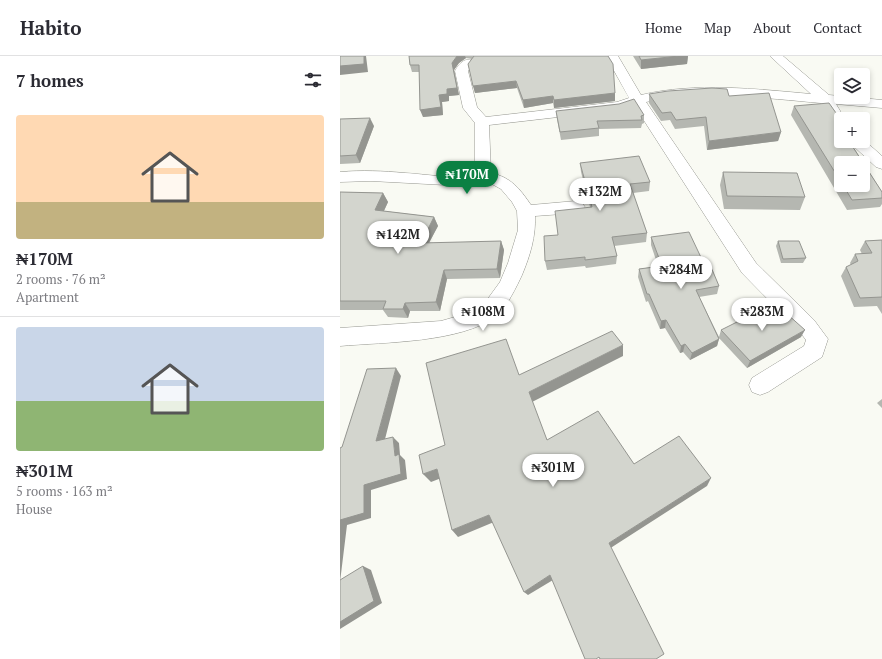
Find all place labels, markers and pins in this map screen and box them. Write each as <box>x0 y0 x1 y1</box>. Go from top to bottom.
pin: ₦170M <box>439 161 495 195</box>
pin: ₦132M <box>572 178 628 212</box>
pin: ₦142M <box>370 221 426 255</box>
pin: ₦284M <box>653 256 709 290</box>
pin: ₦108M <box>455 298 511 332</box>
pin: ₦283M <box>734 298 790 332</box>
pin: ₦301M <box>525 454 581 488</box>

